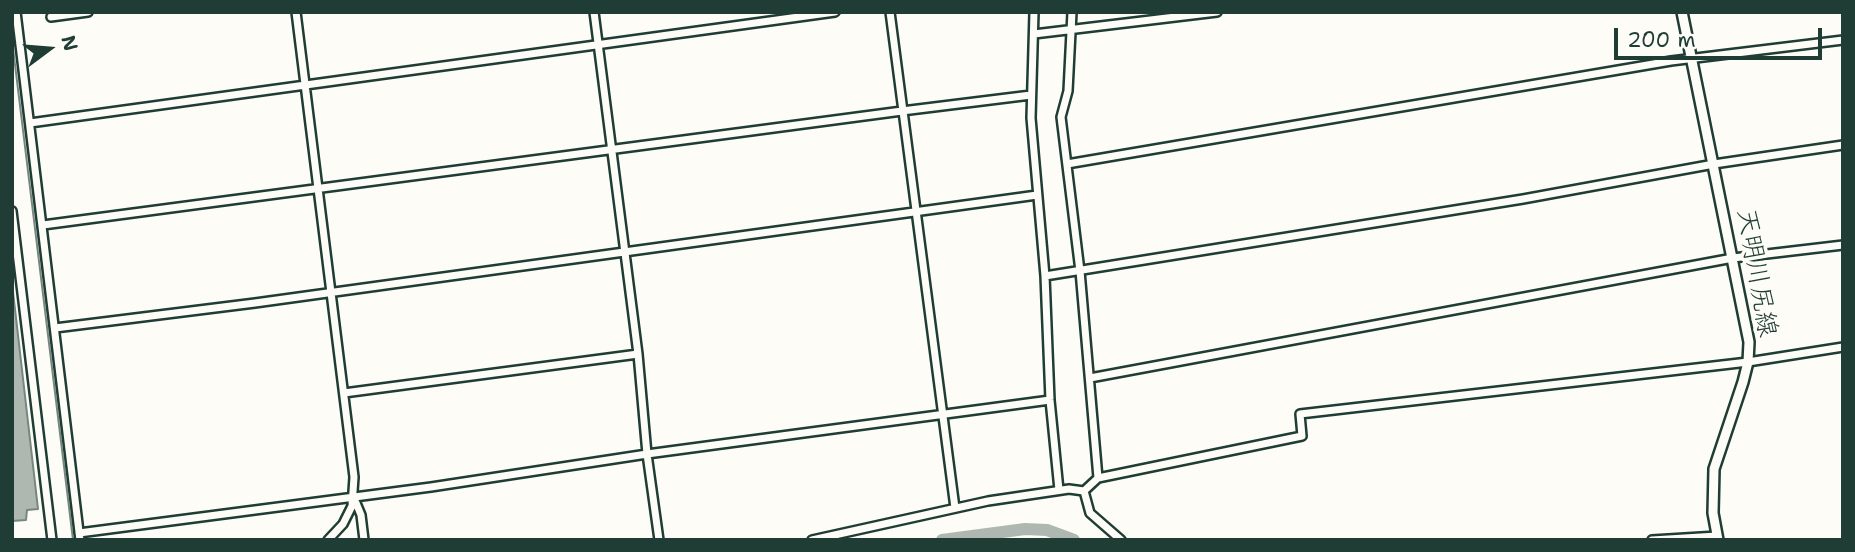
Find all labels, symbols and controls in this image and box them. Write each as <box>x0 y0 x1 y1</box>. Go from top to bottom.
north arrow <box>14 14 84 84</box>
scale bar <box>1617 14 1825 58</box>
text: 200 m <box>1627 26 1696 54</box>
text: N <box>56 32 84 54</box>
street label: 天明川尻線 <box>1729 206 1783 340</box>

